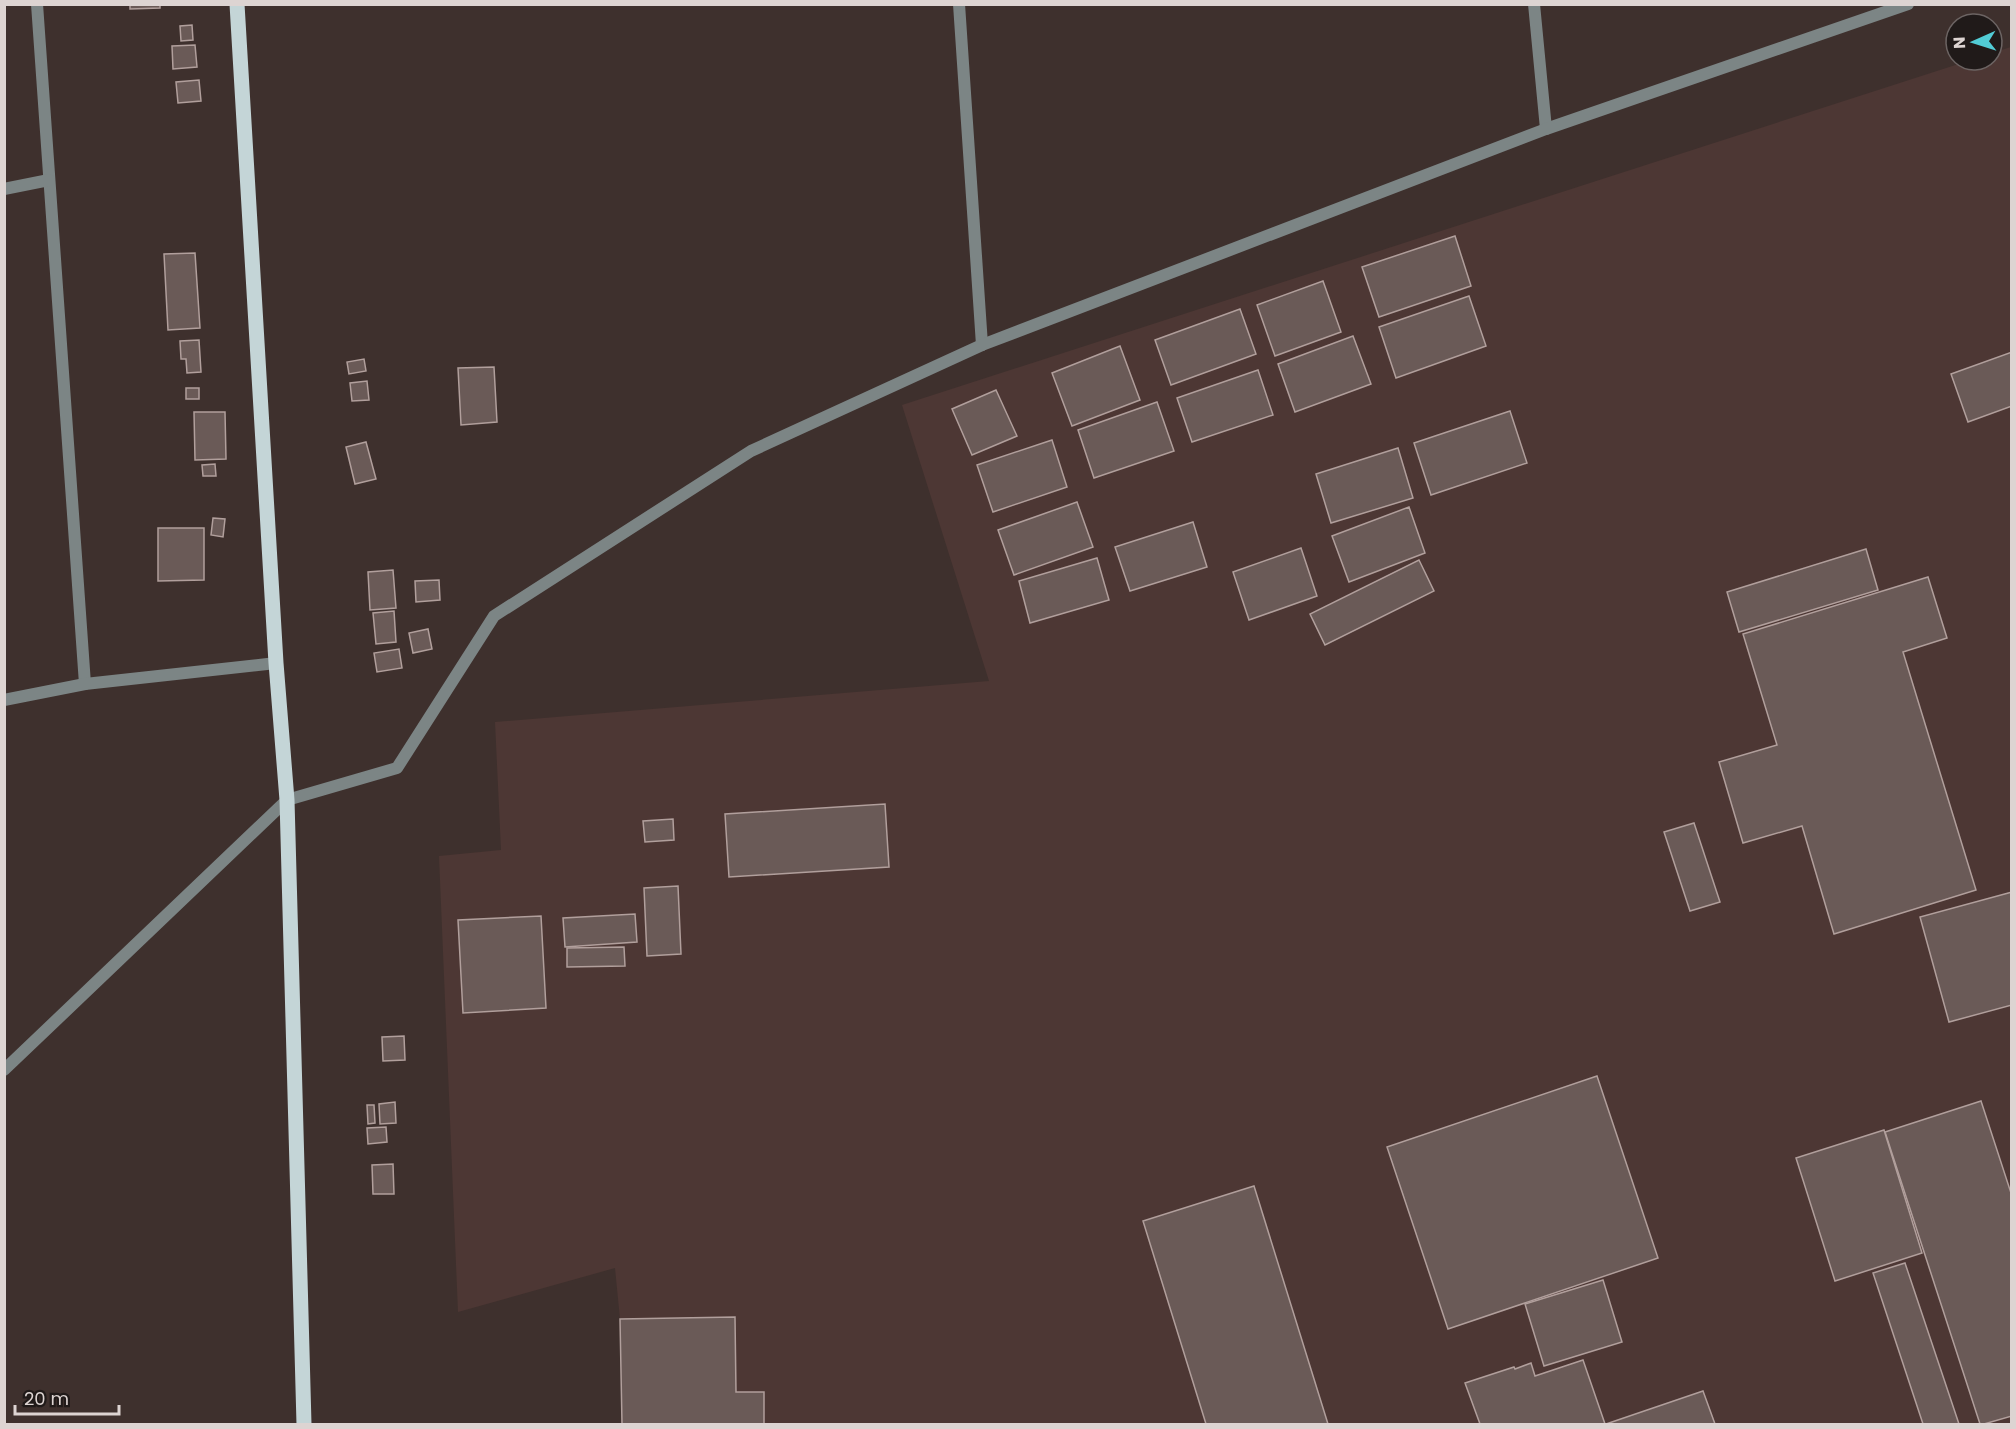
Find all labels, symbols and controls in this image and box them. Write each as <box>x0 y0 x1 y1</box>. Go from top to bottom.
north arrow <box>1944 12 2004 72</box>
text: N <box>1948 36 1971 49</box>
scale bar <box>15 1378 118 1416</box>
text: 20 m <box>24 1386 69 1411</box>

